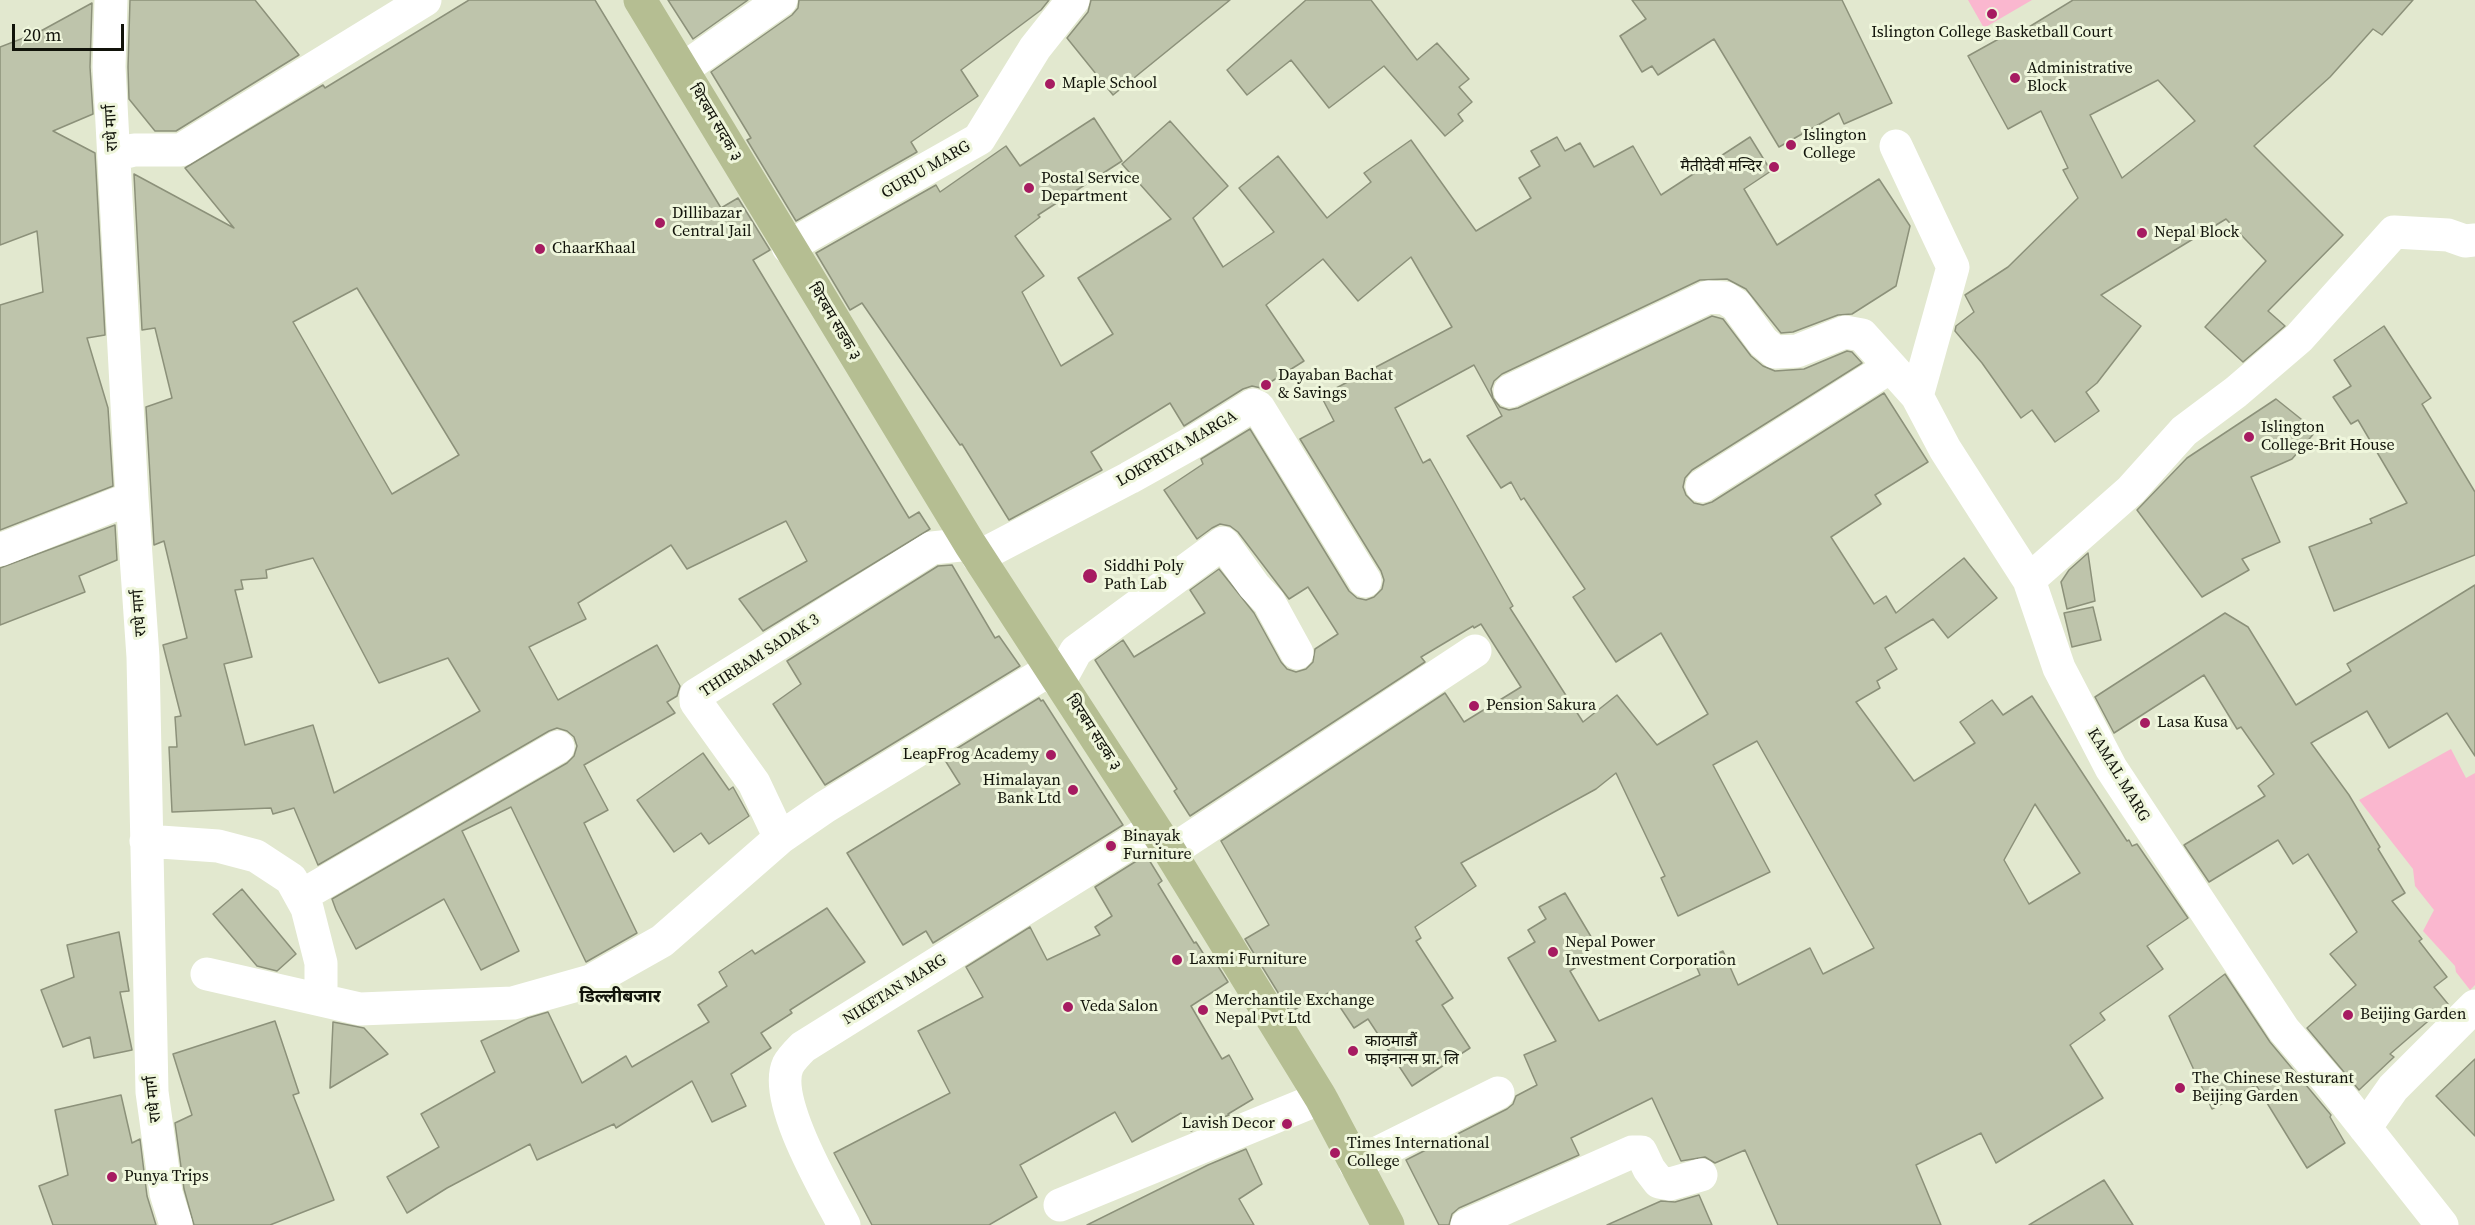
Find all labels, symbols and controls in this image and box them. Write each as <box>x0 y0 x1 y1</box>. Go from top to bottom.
marker: Islington College Basketball Court <box>1985 7 1999 21</box>
scale bar <box>15 12 128 50</box>
text: 20 m <box>23 22 61 47</box>
place label: Islington College Basketball Court <box>1871 23 2113 43</box>
place label: Administrative Block <box>2027 59 2133 97</box>
marker: Administrative Block <box>2008 71 2022 85</box>
place label: Maple School <box>1062 74 1157 94</box>
marker: Maple School <box>1043 77 1057 91</box>
street label: थिरबम सदक ३ <box>684 81 746 165</box>
street label: राधे मार्ग <box>101 104 123 152</box>
place label: Islington College <box>1803 126 1867 164</box>
street label: GURJU MARG <box>878 137 974 203</box>
marker: Islington College <box>1784 138 1798 152</box>
place label: मैतीदेवी मन्दिर <box>1680 157 1762 177</box>
marker: मैतीदेवी मन्दिर <box>1767 160 1781 174</box>
place label: Postal Service Department <box>1041 169 1140 207</box>
marker: Postal Service Department <box>1022 181 1036 195</box>
place label: Dillibazar Central Jail <box>672 204 752 242</box>
marker: Dillibazar Central Jail <box>653 216 667 230</box>
place label: Nepal Block <box>2154 223 2239 243</box>
marker: Nepal Block <box>2135 226 2149 240</box>
place label: ChaarKhaal <box>552 239 636 259</box>
marker: ChaarKhaal <box>533 242 547 256</box>
street label: थिरबम सडक ३ <box>803 280 865 364</box>
place label: Dayaban Bachat & Savings <box>1278 366 1393 404</box>
marker: Dayaban Bachat & Savings <box>1259 378 1273 392</box>
street label: LOKPRIYA MARGA <box>1113 407 1241 491</box>
place label: Islington College-Brit House <box>2261 418 2395 456</box>
marker: Islington College-Brit House <box>2242 430 2256 444</box>
place label: Siddhi Poly Path Lab <box>1104 557 1184 595</box>
marker: Siddhi Poly Path Lab <box>1081 567 1099 585</box>
street label: राधे मार्ग <box>129 589 151 637</box>
street label: THIRBAM SADAK 3 <box>697 610 823 702</box>
street label: थिरबम सडक ३ <box>1061 691 1125 775</box>
place label: Pension Sakura <box>1486 696 1596 716</box>
marker: Pension Sakura <box>1467 699 1481 713</box>
place label: Lasa Kusa <box>2157 713 2228 733</box>
marker: Lasa Kusa <box>2138 716 2152 730</box>
street label: KAMAL MARG <box>2083 725 2153 825</box>
place label: LeapFrog Academy <box>903 745 1039 765</box>
marker: LeapFrog Academy <box>1044 748 1058 762</box>
place label: Himalayan Bank Ltd <box>983 771 1061 809</box>
marker: Himalayan Bank Ltd <box>1066 783 1080 797</box>
place label: Binayak Furniture <box>1123 827 1192 865</box>
marker: Binayak Furniture <box>1104 839 1118 853</box>
place label: Nepal Power Investment Corporation <box>1565 933 1736 971</box>
marker: Nepal Power Investment Corporation <box>1546 945 1560 959</box>
place label: Laxmi Furniture <box>1189 950 1307 970</box>
street label: NIKETAN MARG <box>840 951 950 1029</box>
marker: Laxmi Furniture <box>1170 953 1184 967</box>
district label: डिल्लीबजार <box>579 986 661 1008</box>
place label: Merchantile Exchange Nepal Pvt Ltd <box>1215 991 1374 1029</box>
place label: Veda Salon <box>1080 997 1158 1017</box>
marker: Veda Salon <box>1061 1000 1075 1014</box>
marker: Merchantile Exchange Nepal Pvt Ltd <box>1196 1003 1210 1017</box>
place label: Beijing Garden <box>2360 1005 2466 1025</box>
marker: Beijing Garden <box>2341 1008 2355 1022</box>
place label: काठमाडौं फाइनान्स प्रा. लि <box>1365 1032 1459 1070</box>
marker: काठमाडौं फाइनान्स प्रा. लि <box>1346 1044 1360 1058</box>
place label: The Chinese Resturant Beijing Garden <box>2192 1069 2354 1107</box>
street label: राधे मार्ग <box>142 1075 166 1123</box>
marker: The Chinese Resturant Beijing Garden <box>2173 1081 2187 1095</box>
place label: Lavish Decor <box>1182 1114 1275 1134</box>
marker: Lavish Decor <box>1280 1117 1294 1131</box>
place label: Times International College <box>1347 1134 1490 1172</box>
marker: Times International College <box>1328 1146 1342 1160</box>
place label: Punya Trips <box>124 1167 209 1187</box>
marker: Punya Trips <box>105 1170 119 1184</box>

